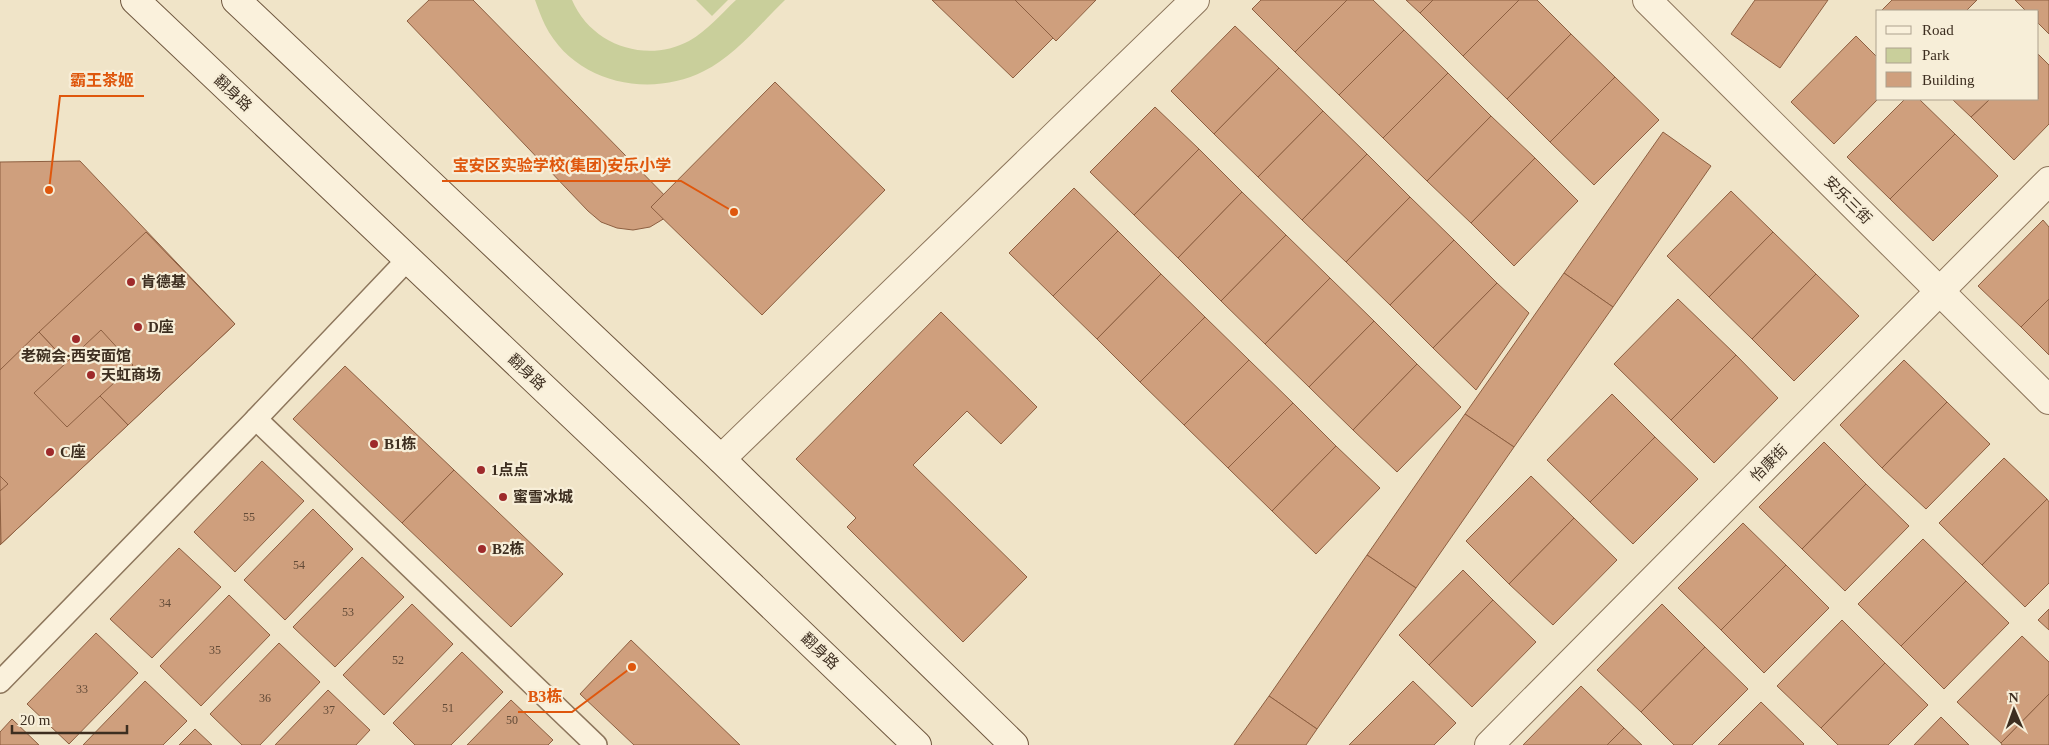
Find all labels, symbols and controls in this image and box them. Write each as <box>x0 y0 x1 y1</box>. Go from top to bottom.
legend <box>1876 10 2039 100</box>
text: Road <box>1922 22 1954 38</box>
text: Park <box>1922 47 1950 63</box>
callout: 霸王茶姬 <box>60 65 144 96</box>
text: 霸王茶姬 <box>70 71 134 89</box>
street label: 翻身路 <box>211 72 255 114</box>
text: Building <box>1922 72 1975 88</box>
callout: 宝安区实验学校(集团)安乐小学 <box>442 150 681 181</box>
text: 宝安区实验学校(集团)安乐小学 <box>453 156 671 175</box>
street label: 安乐三街 <box>1821 173 1875 227</box>
place label: 肯德基 <box>141 273 186 290</box>
marker: 肯德基 <box>125 276 137 288</box>
place label: D座 <box>148 318 174 335</box>
marker: D座 <box>132 321 144 333</box>
marker: 老碗会·西安面馆 <box>70 333 82 345</box>
place label: 老碗会·西安面馆 <box>21 348 131 364</box>
street label: 翻身路 <box>505 351 549 393</box>
place label: 天虹商场 <box>101 367 161 383</box>
marker: 天虹商场 <box>85 369 97 381</box>
place label: B1栋 <box>384 435 417 452</box>
marker: B1栋 <box>368 438 380 450</box>
street label: 怡康街 <box>1747 441 1791 485</box>
place label: C座 <box>60 443 86 460</box>
marker: C座 <box>44 446 56 458</box>
place label: 1点点 <box>491 462 529 478</box>
marker: 1点点 <box>475 464 487 476</box>
place label: 蜜雪冰城 <box>513 488 573 505</box>
marker: 蜜雪冰城 <box>497 491 509 503</box>
house number: 55 <box>243 510 255 524</box>
place label: B2栋 <box>492 540 525 557</box>
marker: B2栋 <box>476 543 488 555</box>
house number: 54 <box>293 558 305 572</box>
house number: 34 <box>159 596 171 610</box>
house number: 53 <box>342 605 354 619</box>
street label: 翻身路 <box>798 630 842 672</box>
house number: 35 <box>209 643 221 657</box>
house number: 52 <box>392 653 404 667</box>
callout: B3栋 <box>518 681 572 712</box>
house number: 33 <box>76 682 88 696</box>
north arrow <box>1989 685 2039 735</box>
text: B3栋 <box>528 687 562 705</box>
text: N <box>2008 690 2019 705</box>
house number: 36 <box>259 691 271 705</box>
house number: 51 <box>442 701 454 715</box>
scale bar <box>12 702 128 734</box>
house number: 37 <box>323 703 335 717</box>
text: 20 m <box>20 712 51 728</box>
house number: 50 <box>506 713 518 727</box>

